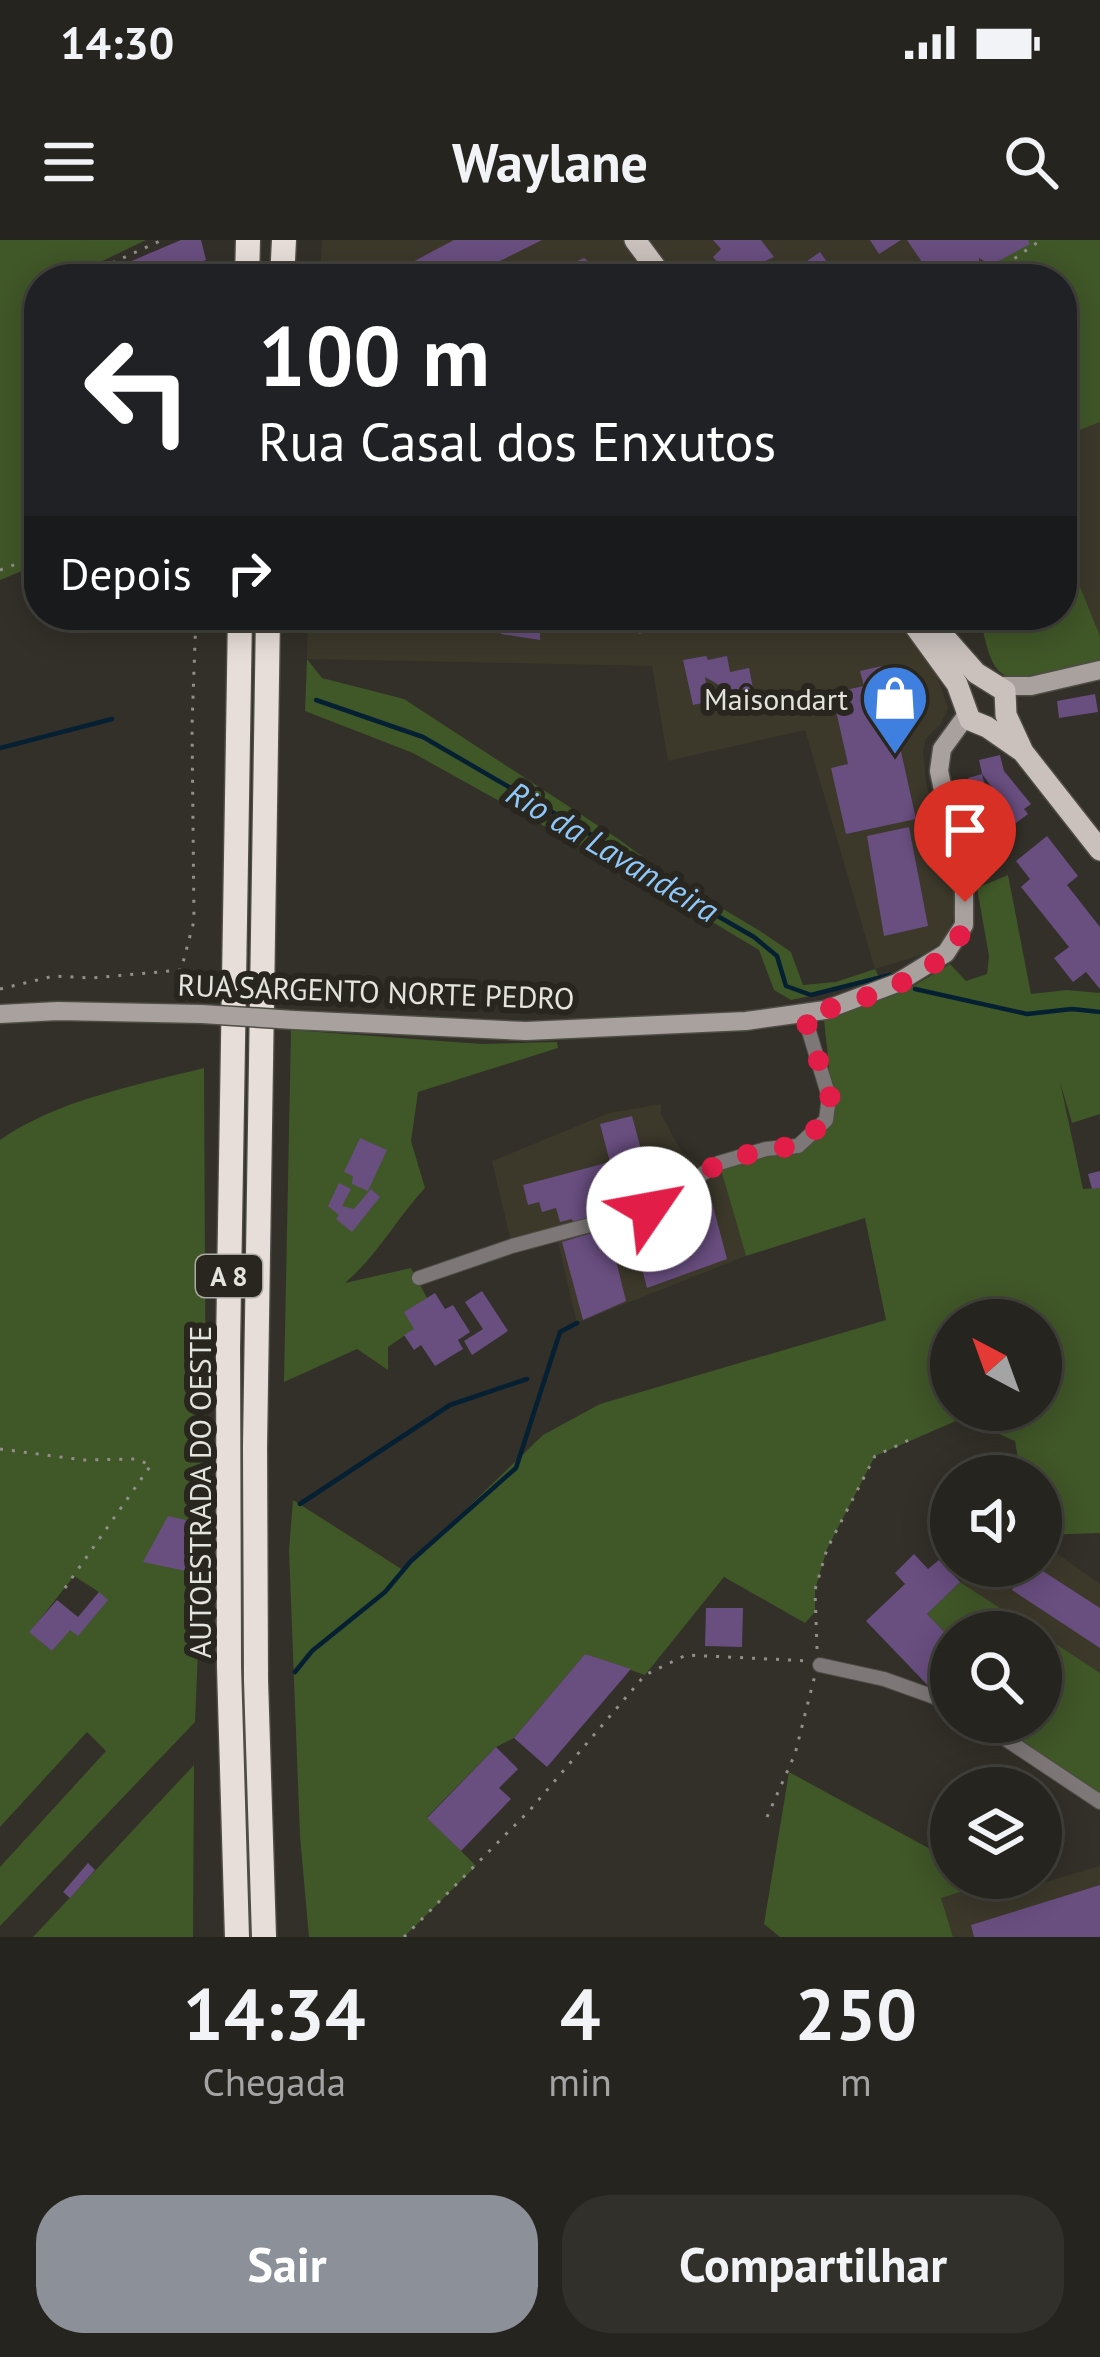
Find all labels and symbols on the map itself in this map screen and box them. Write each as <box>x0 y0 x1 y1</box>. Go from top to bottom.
shop icon: Maisondart <box>860 663 930 757</box>
place label: Maisondart <box>704 679 848 718</box>
water label: Rio da Lavandeira <box>499 771 727 931</box>
pin <box>914 779 1016 902</box>
street label: RUA SARGENTO NORTE PEDRO <box>177 965 575 1017</box>
position arrow <box>586 1146 712 1272</box>
road number: A 8 <box>196 1255 262 1297</box>
north arrow <box>930 1299 1062 1431</box>
street label: AUTOESTRADA DO OESTE <box>180 1326 219 1658</box>

